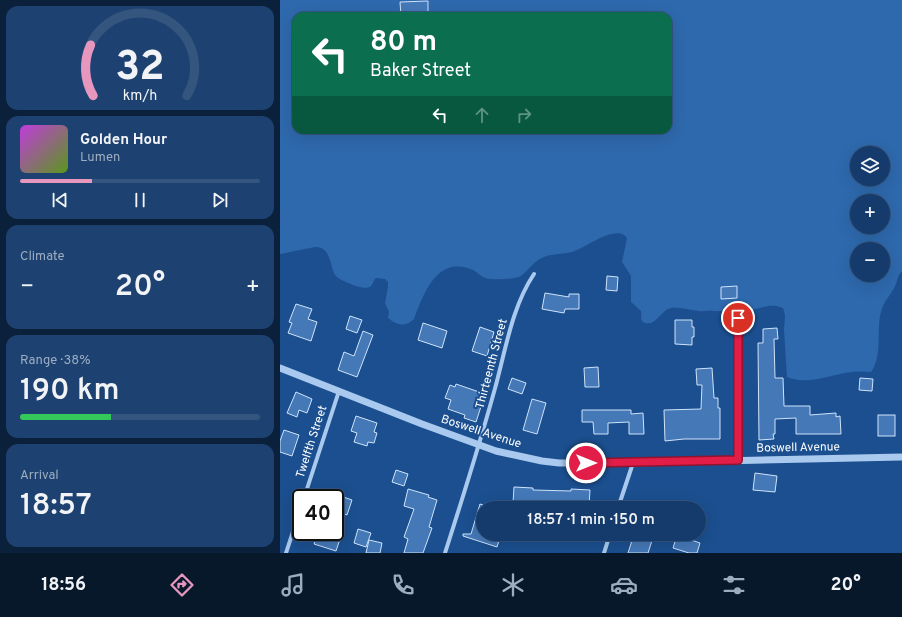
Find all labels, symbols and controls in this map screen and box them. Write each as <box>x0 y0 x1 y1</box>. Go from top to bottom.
text: 80 m <box>370 25 437 61</box>
icon: left <box>304 28 356 80</box>
text: 32 <box>115 42 165 95</box>
text: Baker Street <box>370 60 471 83</box>
text: km/h <box>123 87 157 105</box>
icon: left <box>429 104 451 126</box>
icon: ahead <box>471 104 493 126</box>
icon: right <box>513 104 535 126</box>
text: Golden Hour <box>80 131 167 150</box>
map controls <box>850 146 890 282</box>
button: layers <box>850 146 890 186</box>
text: Lumen <box>80 150 120 166</box>
icon: previous <box>49 189 71 211</box>
icon: pause <box>129 189 151 211</box>
icon: next <box>209 189 231 211</box>
button: + <box>850 194 890 234</box>
button: − <box>850 242 890 282</box>
text: Climate <box>20 249 65 265</box>
text: 20° <box>115 269 165 306</box>
text: − <box>20 274 34 301</box>
text: + <box>246 274 260 301</box>
pin <box>721 301 755 335</box>
icon: arrive <box>727 307 749 329</box>
street label: Thirteenth Street <box>472 317 512 411</box>
text: Range · 38% <box>20 353 90 369</box>
text: 190 km <box>20 373 120 410</box>
street label: Twelfth Street <box>293 404 331 480</box>
street label: Boswell Avenue <box>439 411 523 453</box>
street label: Boswell Avenue <box>756 439 840 457</box>
position arrow <box>565 442 607 484</box>
text: Arrival <box>20 468 59 484</box>
text: 18:57 <box>20 488 92 525</box>
speed limit sign: 40 <box>292 489 344 541</box>
text: 18:57 · 1 min · 150 m <box>527 511 655 530</box>
icon: directions <box>168 571 196 599</box>
icon: music <box>279 571 307 599</box>
icon: phone <box>389 571 417 599</box>
icon: climate <box>499 571 527 599</box>
icon: car <box>610 571 638 599</box>
icon: filters <box>720 571 748 599</box>
text: 18:56 <box>41 574 86 597</box>
text: 20° <box>830 574 861 597</box>

